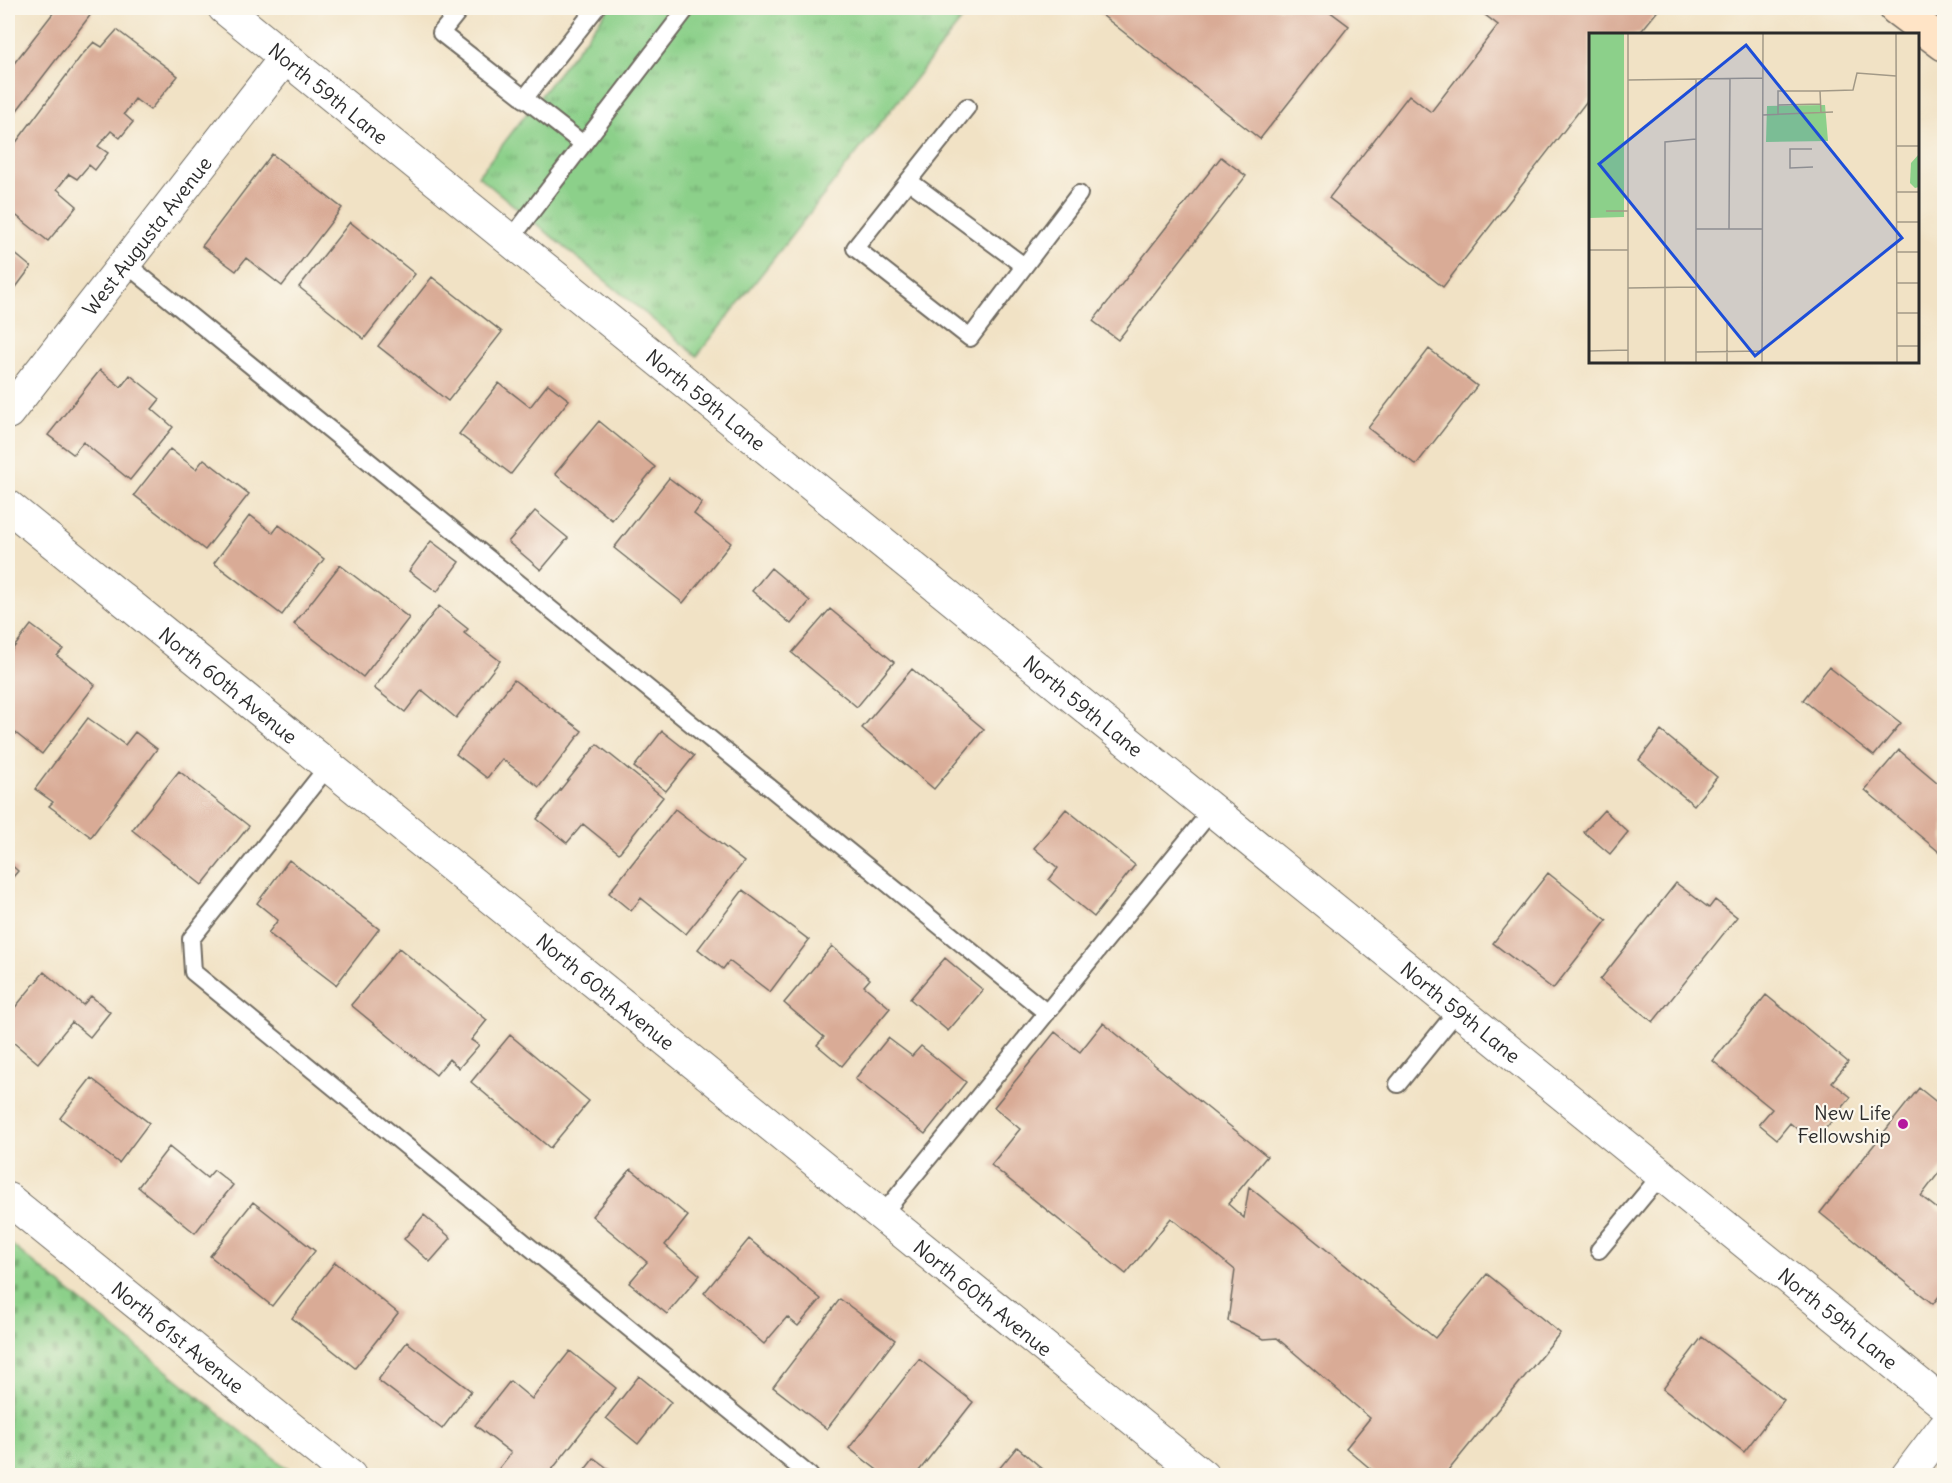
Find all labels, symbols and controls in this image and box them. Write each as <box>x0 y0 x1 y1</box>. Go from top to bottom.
inset map <box>1589 33 1919 363</box>
street label: North 59th Lane <box>264 37 394 149</box>
street label: West Augusta Avenue <box>76 151 216 320</box>
street label: North 59th Lane <box>641 343 771 455</box>
street label: North 60th Avenue <box>154 621 303 749</box>
street label: North 59th Lane <box>1019 650 1148 762</box>
street label: North 60th Avenue <box>532 928 680 1055</box>
street label: North 59th Lane <box>1396 956 1526 1068</box>
place label: New Life Fellowship <box>1798 1100 1891 1148</box>
marker: New Life Fellowship <box>1896 1117 1910 1131</box>
street label: North 60th Avenue <box>909 1234 1057 1361</box>
street label: North 59th Lane <box>1773 1262 1903 1374</box>
street label: North 61st Avenue <box>107 1276 250 1398</box>

